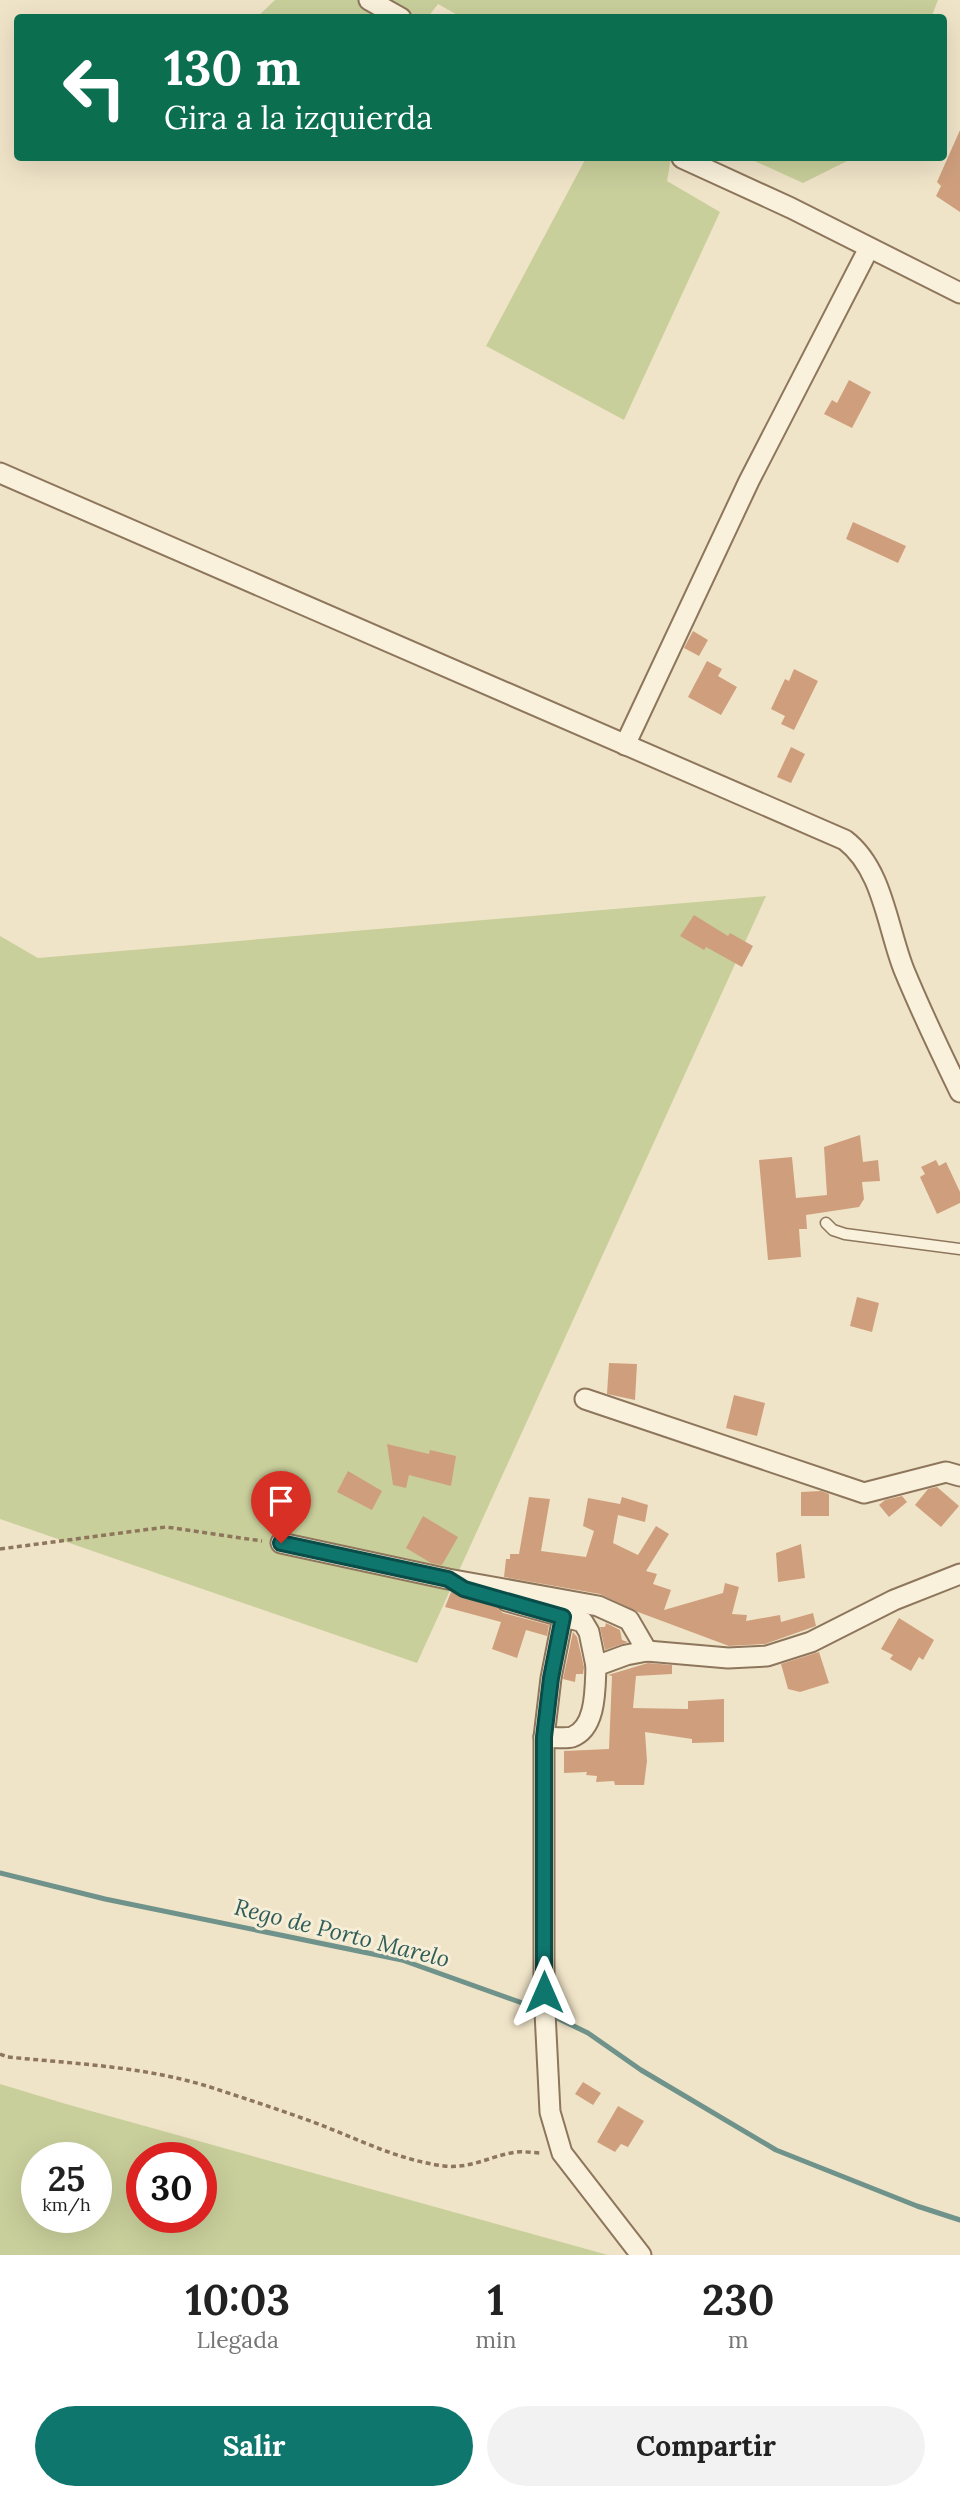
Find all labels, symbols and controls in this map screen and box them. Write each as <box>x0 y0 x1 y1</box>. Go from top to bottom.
text: 130 m <box>164 36 300 98</box>
icon: left <box>49 42 140 133</box>
text: Gira a la izquierda <box>164 97 433 138</box>
pin <box>251 1471 311 1543</box>
icon: arrive <box>262 1482 300 1520</box>
water label: Rego de Porto Marelo <box>232 1892 453 1973</box>
position arrow <box>507 1955 581 2029</box>
speed limit sign: 30 <box>126 2142 217 2233</box>
text: 25 <box>48 2156 85 2201</box>
text: km/h <box>42 2193 91 2216</box>
text: 10:03 <box>185 2273 290 2327</box>
text: 1 <box>487 2273 504 2327</box>
text: 230 <box>702 2273 775 2327</box>
text: Llegada <box>197 2325 279 2354</box>
text: min <box>475 2325 516 2354</box>
text: m <box>728 2325 749 2354</box>
button: Salir <box>35 2406 473 2486</box>
button: Compartir <box>487 2406 925 2486</box>

